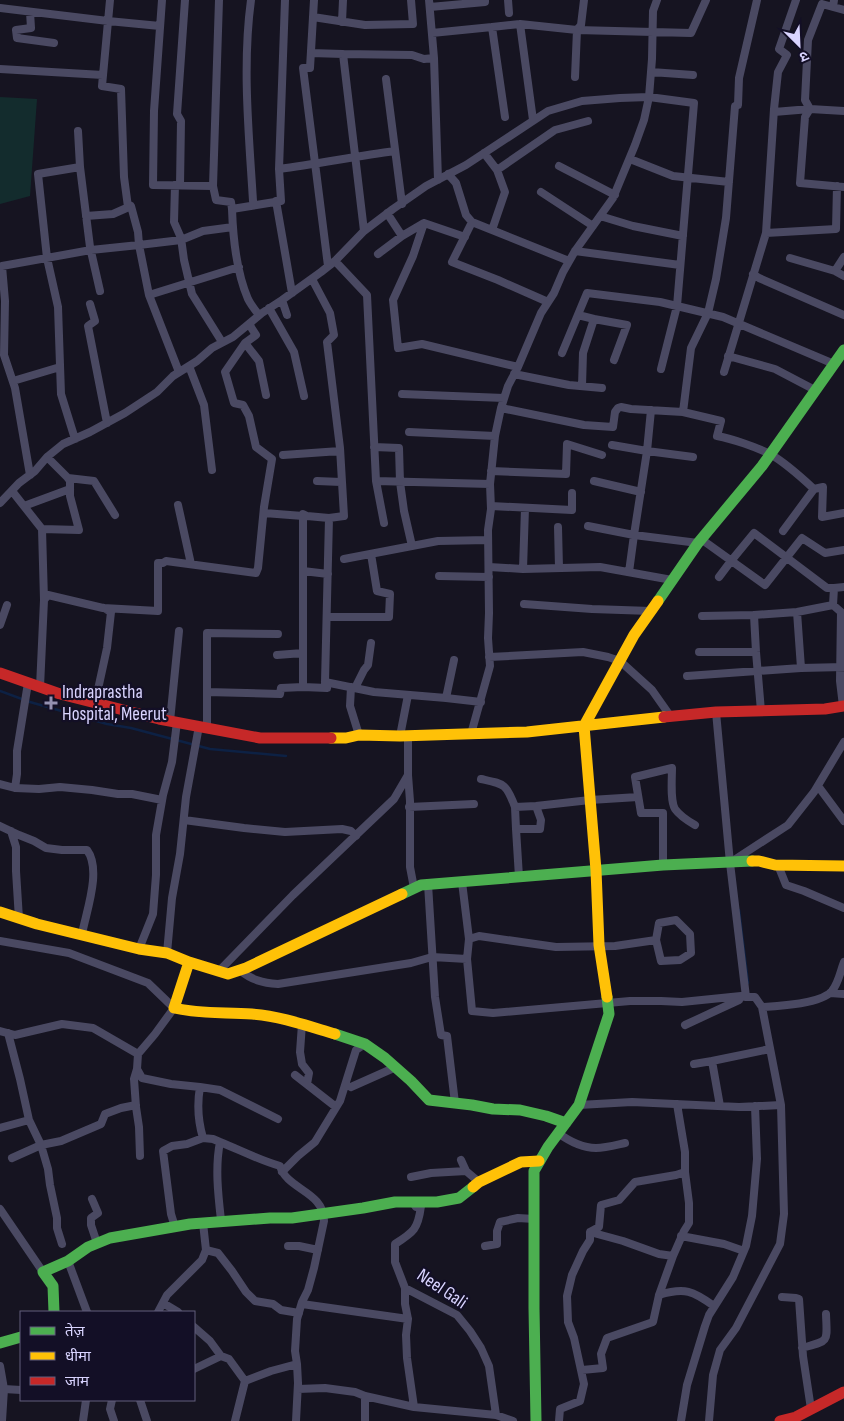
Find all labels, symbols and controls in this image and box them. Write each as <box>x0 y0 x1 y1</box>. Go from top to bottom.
north arrow <box>774 20 824 70</box>
text: उ <box>796 47 811 66</box>
place label: Indraprastha Hospital, Meerut <box>62 681 167 726</box>
marker: Indraprastha Hospital, Meerut <box>44 696 58 710</box>
street label: Neel Gali <box>412 1264 472 1314</box>
legend <box>20 1311 195 1401</box>
text: तेज़ <box>65 1322 86 1341</box>
text: धीमा <box>65 1347 92 1366</box>
text: जाम <box>65 1372 90 1391</box>

